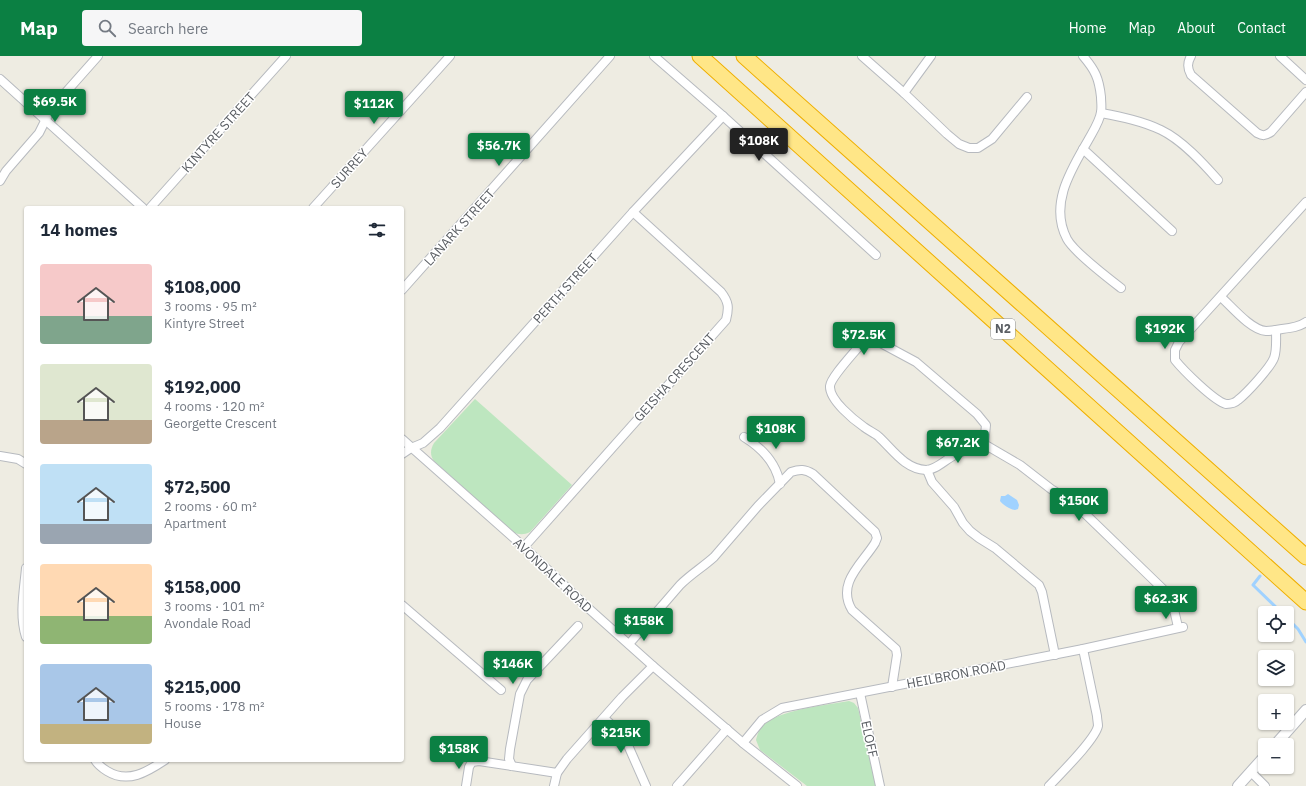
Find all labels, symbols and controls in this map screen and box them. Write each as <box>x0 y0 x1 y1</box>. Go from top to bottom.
search box <box>82 10 362 46</box>
text: Map <box>20 16 58 40</box>
icon: search <box>96 17 118 39</box>
text: Search here <box>128 19 208 38</box>
text: Home <box>1069 19 1106 37</box>
text: Map <box>1128 19 1155 37</box>
text: About <box>1177 19 1215 37</box>
text: Contact <box>1237 19 1286 37</box>
street label: KINTYRE STREET <box>178 88 259 176</box>
pin: $69.5K <box>22 89 88 123</box>
pin: $112K <box>346 91 402 125</box>
text: $69.5K <box>33 93 77 110</box>
text: $112K <box>354 95 394 112</box>
pin: $108K <box>731 128 787 162</box>
text: $108K <box>739 132 779 149</box>
pin: $56.7K <box>466 133 532 167</box>
text: $56.7K <box>477 137 521 154</box>
street label: SURREY <box>327 145 372 192</box>
street label: LANARK STREET <box>420 185 499 269</box>
text: 14 homes <box>40 219 117 241</box>
icon: filters <box>366 219 388 241</box>
street label: PERTH STREET <box>529 249 602 327</box>
text: $108,000 <box>164 276 241 298</box>
icon: home <box>72 280 120 328</box>
text: 3 rooms · 95 m² <box>164 298 257 315</box>
text: Kintyre Street <box>164 315 245 332</box>
pin: $192K <box>1137 316 1193 350</box>
road number: N2 <box>991 319 1015 339</box>
text: $192K <box>1145 320 1185 337</box>
pin: $72.5K <box>831 322 897 356</box>
text: $72.5K <box>842 326 886 343</box>
street label: GEISHA CRESCENT <box>630 329 719 425</box>
text: $192,000 <box>164 376 241 398</box>
icon: home <box>72 380 120 428</box>
text: 4 rooms · 120 m² <box>164 398 265 415</box>
text: Georgette Crescent <box>164 415 277 432</box>
pin: $108K <box>748 416 804 450</box>
text: $108K <box>756 420 796 437</box>
pin: $67.2K <box>925 430 991 464</box>
text: $67.2K <box>936 434 980 451</box>
text: $72,500 <box>164 476 231 498</box>
icon: home <box>72 480 120 528</box>
pin: $150K <box>1051 488 1107 522</box>
text: $150K <box>1059 492 1099 509</box>
text: 2 rooms · 60 m² <box>164 498 257 515</box>
text: Apartment <box>164 515 227 532</box>
street label: AVONDALE ROAD <box>509 534 596 616</box>
text: $158,000 <box>164 576 241 598</box>
icon: home <box>72 580 120 628</box>
pin: $62.3K <box>1133 586 1199 620</box>
text: $62.3K <box>1144 590 1188 607</box>
text: 3 rooms · 101 m² <box>164 598 265 615</box>
map controls <box>1258 606 1294 774</box>
button: locate <box>1258 606 1294 642</box>
pin: $158K <box>616 608 672 642</box>
text: $158K <box>624 612 664 629</box>
text: Avondale Road <box>164 615 251 632</box>
button: layers <box>1258 650 1294 686</box>
pin: $146K <box>485 651 541 685</box>
text: $146K <box>493 655 533 672</box>
street label: HEILBRON ROAD <box>905 657 1007 692</box>
text: $215,000 <box>164 676 241 698</box>
icon: home <box>72 680 120 728</box>
button: + <box>1258 694 1294 730</box>
text: 5 rooms · 178 m² <box>164 698 265 715</box>
text: House <box>164 715 201 732</box>
street label: ELOFF <box>857 719 882 759</box>
pin: $215K <box>593 720 649 754</box>
text: $215K <box>601 724 641 741</box>
pin: $158K <box>431 736 487 770</box>
button: − <box>1258 738 1294 774</box>
text: $158K <box>439 740 479 757</box>

